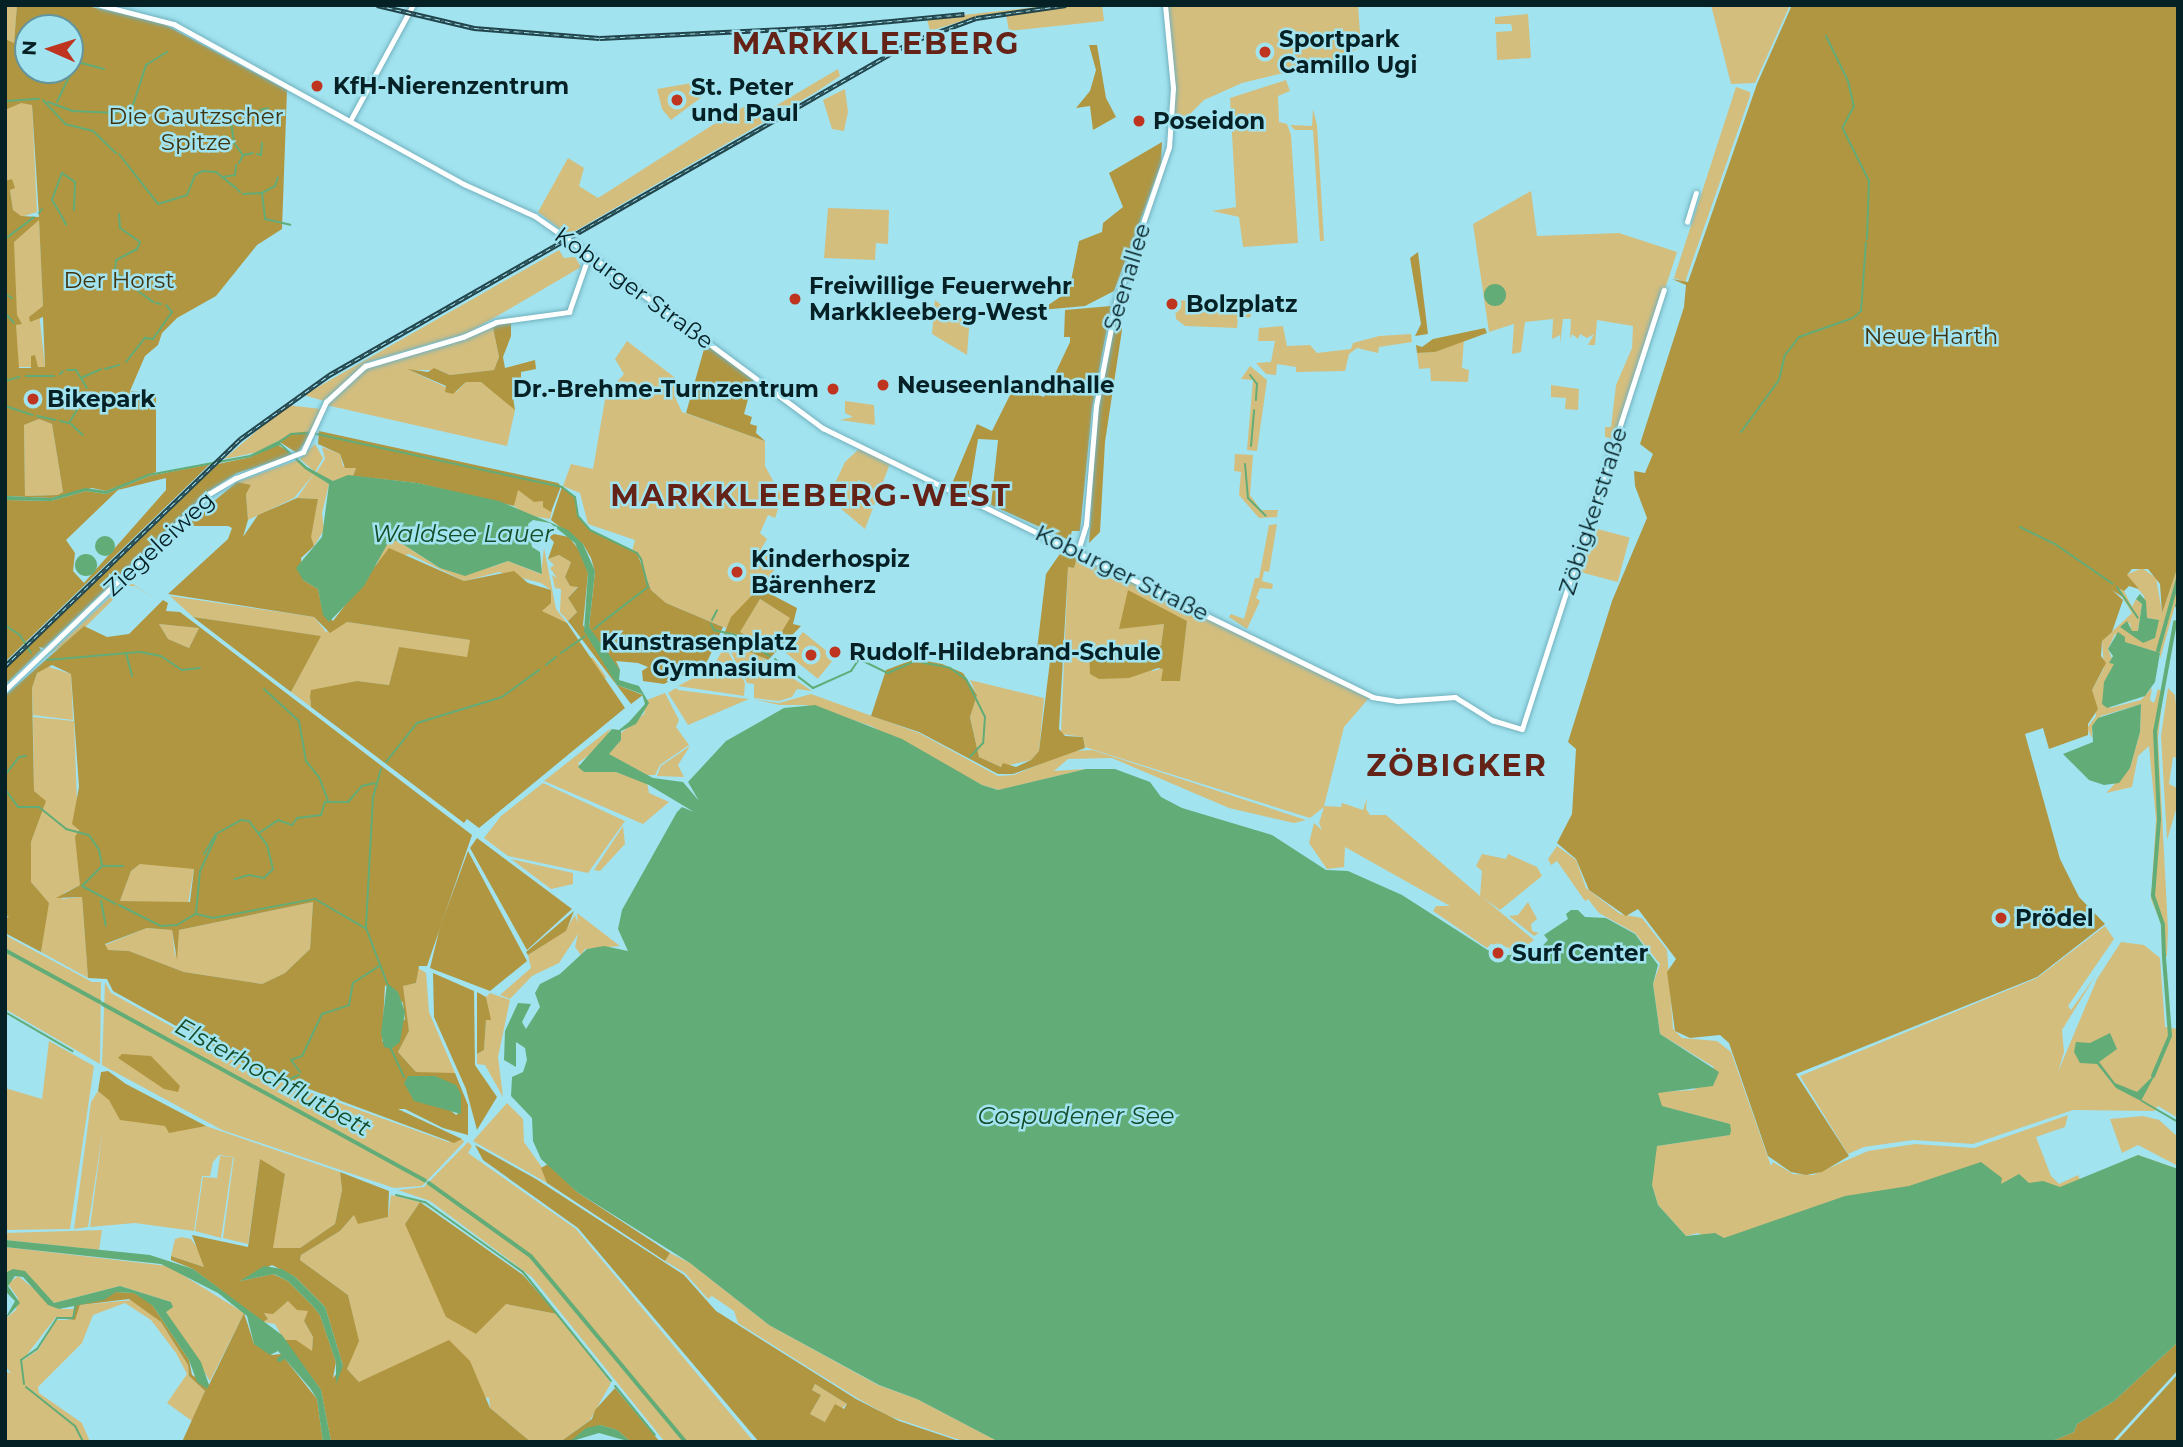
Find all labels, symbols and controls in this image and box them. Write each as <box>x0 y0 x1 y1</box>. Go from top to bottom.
north arrow <box>14 14 84 84</box>
place label: Sportpark Camillo Ugi <box>1279 25 1417 79</box>
district label: MARKKLEEBERG <box>733 26 1019 62</box>
text: N <box>18 40 41 56</box>
marker: Sportpark Camillo Ugi <box>1257 44 1273 60</box>
place label: KfH-Nierenzentrum <box>333 72 569 100</box>
place label: St. Peter und Paul <box>691 73 799 127</box>
marker: KfH-Nierenzentrum <box>307 76 327 96</box>
marker: St. Peter und Paul <box>669 92 685 108</box>
park label: Die Gautzscher Spitze <box>108 102 284 156</box>
place label: Poseidon <box>1153 107 1265 135</box>
marker: Poseidon <box>1131 113 1147 129</box>
street label: Seenallee <box>1098 220 1156 334</box>
street label: Koburger Straße <box>549 221 719 355</box>
park label: Der Horst <box>64 266 174 294</box>
place label: Freiwillige Feuerwehr Markkleeberg-West <box>809 272 1072 326</box>
place label: Bolzplatz <box>1186 290 1298 318</box>
marker: Freiwillige Feuerwehr Markkleeberg-West <box>787 291 803 307</box>
marker: Bolzplatz <box>1164 296 1180 312</box>
park label: Neue Harth <box>1864 322 1998 350</box>
place label: Neuseenlandhalle <box>897 371 1114 399</box>
place label: Dr.-Brehme-Turnzentrum <box>513 375 819 403</box>
marker: Neuseenlandhalle <box>875 377 891 393</box>
marker: Dr.-Brehme-Turnzentrum <box>825 381 841 397</box>
place label: Bikepark <box>47 385 155 413</box>
marker: Bikepark <box>25 391 41 407</box>
street label: Zöbigkerstraße <box>1553 424 1633 598</box>
district label: MARKKLEEBERG-WEST <box>612 478 1010 514</box>
street label: Ziegeleiweg <box>98 486 220 602</box>
street label: Koburger Straße <box>1031 519 1213 627</box>
water label: Waldsee Lauer <box>372 520 554 548</box>
place label: Kinderhospiz Bärenherz <box>751 545 910 599</box>
marker: Kinderhospiz Bärenherz <box>729 564 745 580</box>
place label: Kunstrasenplatz Gymnasium <box>601 628 797 682</box>
place label: Rudolf-Hildebrand-Schule <box>849 638 1161 666</box>
marker: Rudolf-Hildebrand-Schule <box>827 644 843 660</box>
marker: Kunstrasenplatz Gymnasium <box>803 647 819 663</box>
district label: ZÖBIGKER <box>1367 748 1547 784</box>
place label: Prödel <box>2015 904 2094 932</box>
marker: Prödel <box>1993 910 2009 926</box>
place label: Surf Center <box>1512 939 1648 967</box>
marker: Surf Center <box>1490 945 1506 961</box>
water label: Elsterhochflutbett <box>170 1011 376 1143</box>
water label: Cospudener See <box>977 1102 1175 1130</box>

